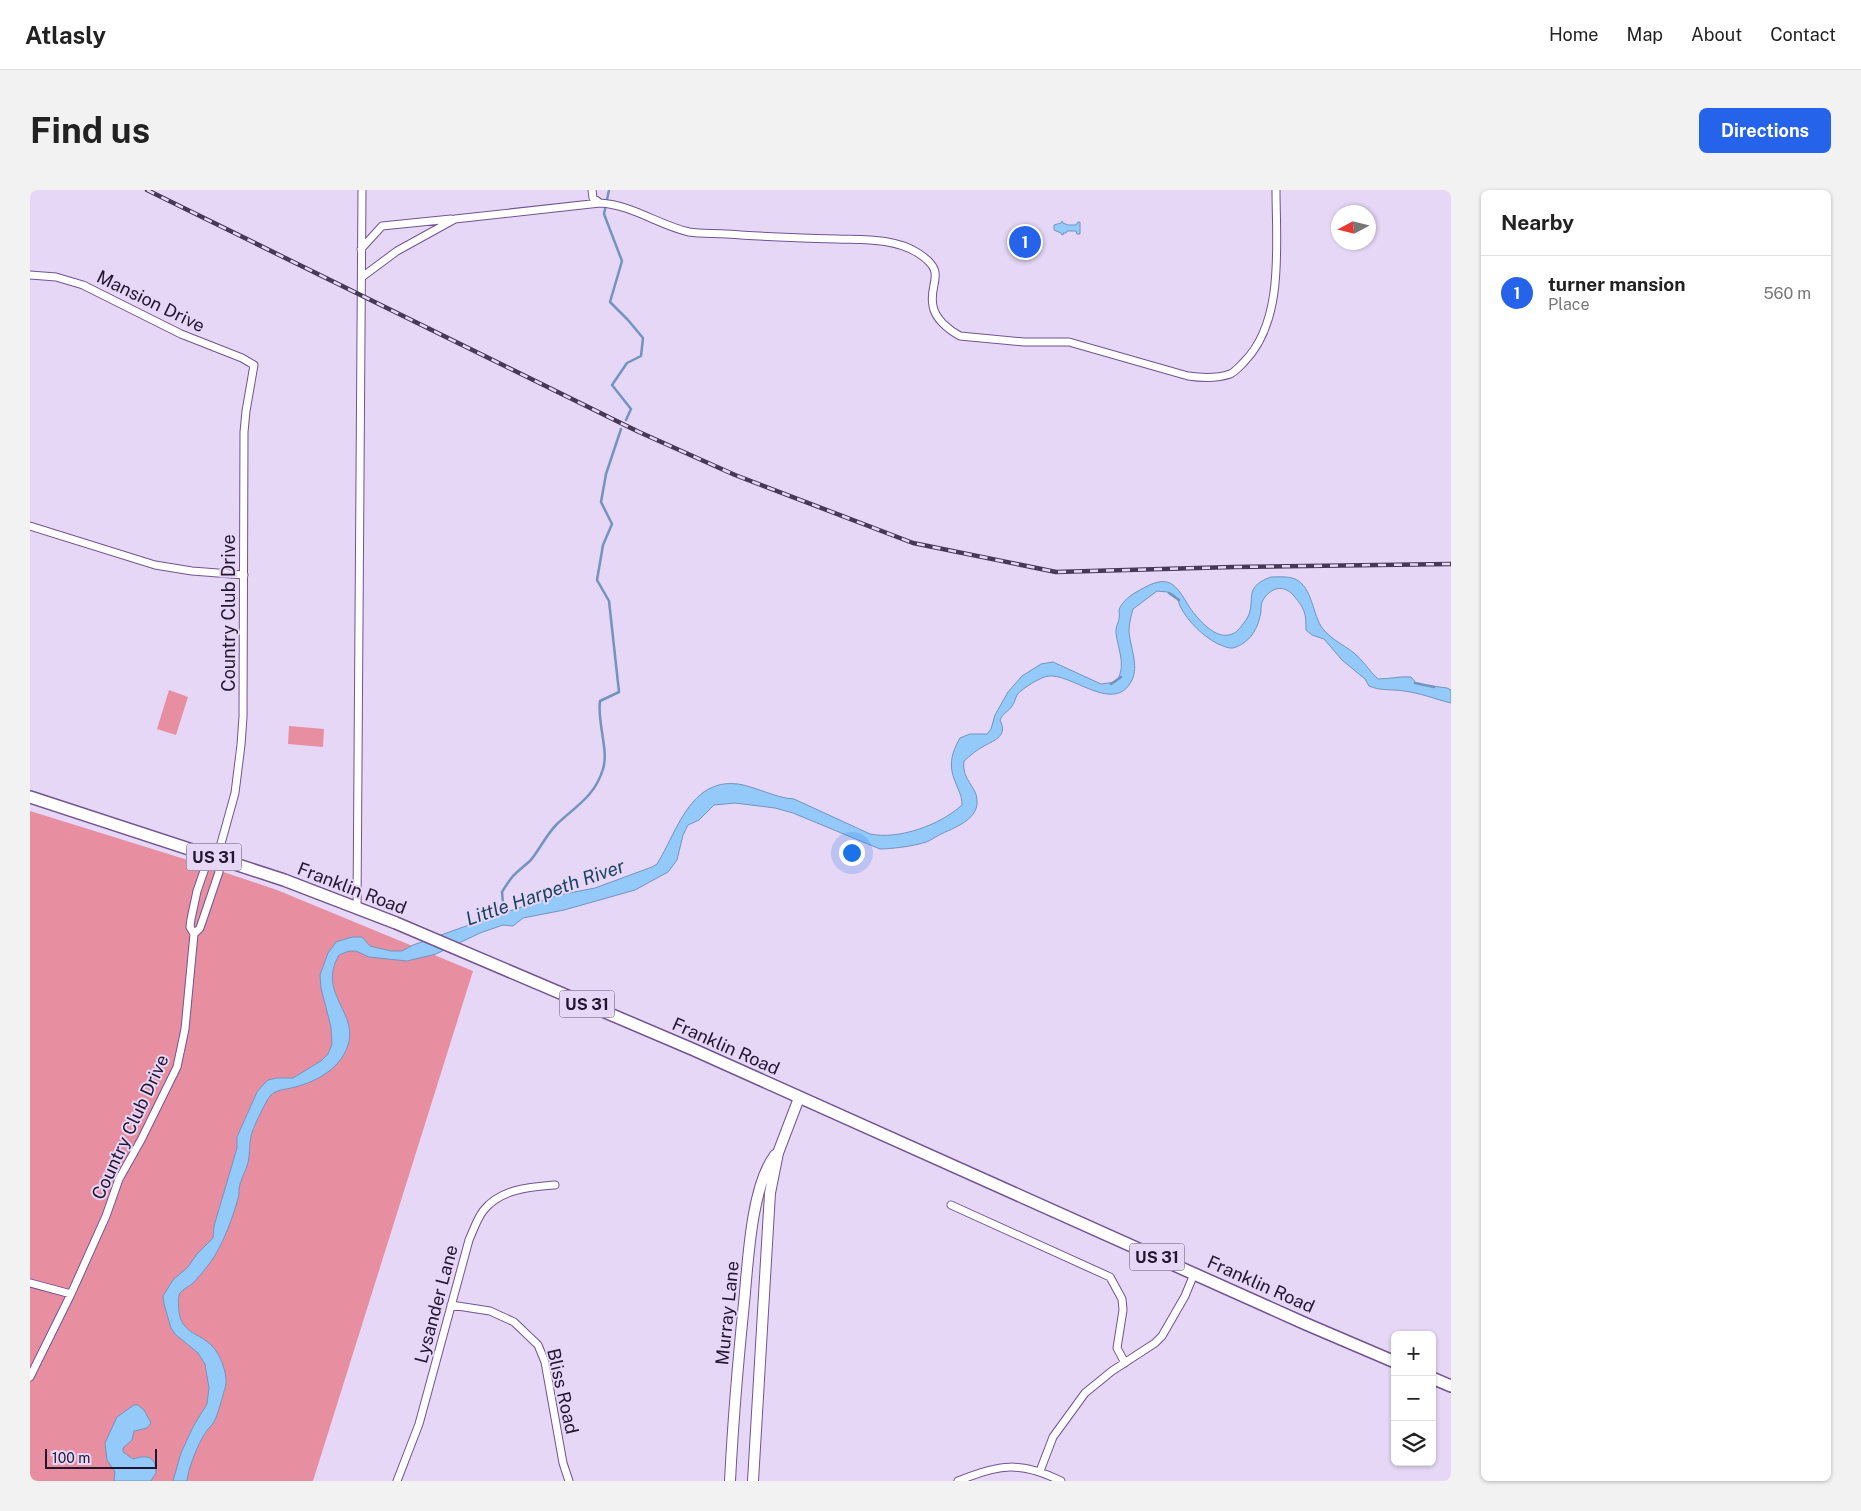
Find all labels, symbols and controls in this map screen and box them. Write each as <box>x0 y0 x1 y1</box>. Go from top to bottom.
text: Atlasly <box>25 21 106 49</box>
text: Home <box>1549 24 1599 45</box>
text: Map <box>1627 24 1663 45</box>
text: About <box>1691 24 1742 45</box>
text: Contact <box>1770 24 1836 45</box>
button: Directions <box>1699 108 1831 153</box>
text: Find us <box>30 110 150 151</box>
north arrow <box>1331 205 1376 250</box>
text: Nearby <box>1501 210 1574 235</box>
pin: 1 <box>1009 223 1041 261</box>
street label: Mansion Drive <box>93 266 209 336</box>
text: turner mansion <box>1548 273 1686 295</box>
text: 1 <box>1514 284 1520 303</box>
text: 560 m <box>1763 284 1811 303</box>
text: Place <box>1548 295 1590 314</box>
street label: Country Club Drive <box>218 534 239 692</box>
your location <box>839 840 865 866</box>
road number: US 31 <box>186 844 242 870</box>
water label: Little Harpeth River <box>463 854 628 930</box>
street label: Franklin Road <box>294 858 410 918</box>
road number: US 31 <box>560 991 614 1018</box>
street label: Franklin Road <box>669 1013 783 1079</box>
street label: Country Club Drive <box>87 1051 173 1203</box>
street label: Lysander Lane <box>410 1243 462 1365</box>
road number: US 31 <box>1130 1244 1184 1270</box>
street label: Franklin Road <box>1204 1251 1318 1317</box>
street label: Murray Lane <box>711 1260 743 1366</box>
map controls <box>1391 1331 1436 1466</box>
button: + <box>1391 1331 1436 1376</box>
street label: Bliss Road <box>543 1346 583 1436</box>
button: − <box>1391 1376 1436 1421</box>
button: layers <box>1391 1421 1436 1466</box>
scale bar <box>45 1446 158 1469</box>
text: 100 m <box>52 1450 90 1466</box>

